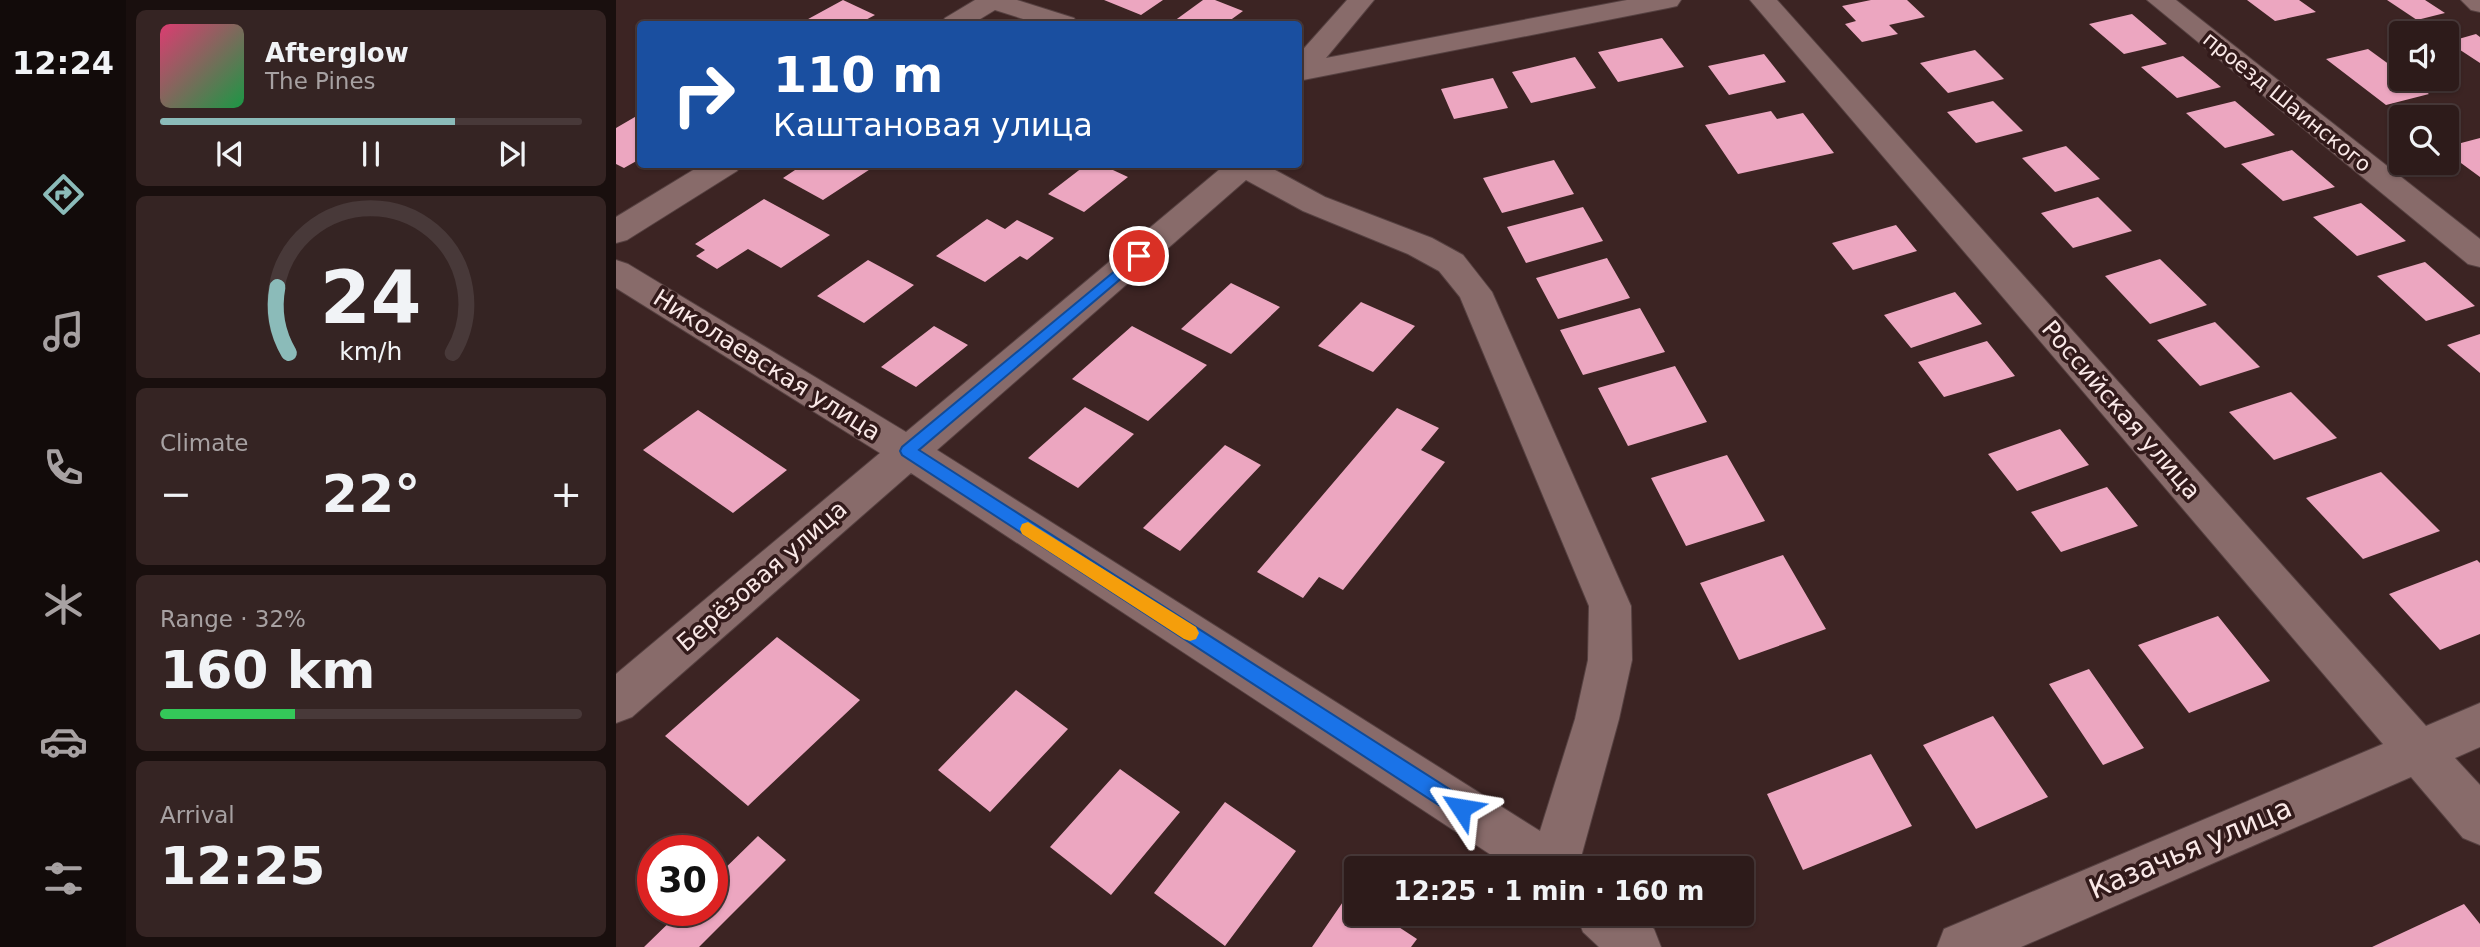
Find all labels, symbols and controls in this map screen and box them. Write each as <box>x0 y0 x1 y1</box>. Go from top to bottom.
map controls <box>2389 21 2459 175</box>
button: sound <box>2389 21 2459 91</box>
street label: проезд Шаинского <box>2198 27 2376 177</box>
text: Afterglow <box>265 38 409 68</box>
text: 12:24 <box>12 44 114 82</box>
text: 110 m <box>773 47 943 104</box>
icon: right <box>658 49 749 140</box>
text: The Pines <box>265 68 376 94</box>
button: search <box>2389 105 2459 175</box>
text: Каштановая улица <box>773 106 1093 144</box>
icon: previous <box>211 135 249 173</box>
icon: pause <box>352 135 390 173</box>
icon: next <box>493 135 531 173</box>
icon: directions <box>39 170 88 219</box>
pin <box>1109 226 1169 286</box>
icon: arrive <box>1120 237 1158 275</box>
text: 24 <box>320 256 422 341</box>
street label: Николаевская улица <box>648 284 886 446</box>
icon: music <box>39 307 88 356</box>
street label: Российская улица <box>2036 315 2206 505</box>
text: km/h <box>339 337 403 366</box>
text: Climate <box>160 430 249 456</box>
icon: phone <box>39 443 88 492</box>
text: 22° <box>322 464 420 524</box>
text: − <box>160 472 192 516</box>
text: + <box>550 472 582 516</box>
street label: Берёзовая улица <box>671 495 853 657</box>
icon: climate <box>39 580 88 629</box>
text: Range · 32% <box>160 606 306 632</box>
text: 160 km <box>160 640 375 700</box>
icon: car <box>39 717 88 766</box>
position arrow <box>1424 771 1498 845</box>
street label: Казачья улица <box>2084 791 2296 906</box>
text: Arrival <box>160 802 235 828</box>
speed limit sign: 30 <box>637 835 728 926</box>
text: 12:25 <box>160 836 326 896</box>
icon: filters <box>39 854 88 903</box>
text: 12:25 · 1 min · 160 m <box>1394 876 1704 906</box>

